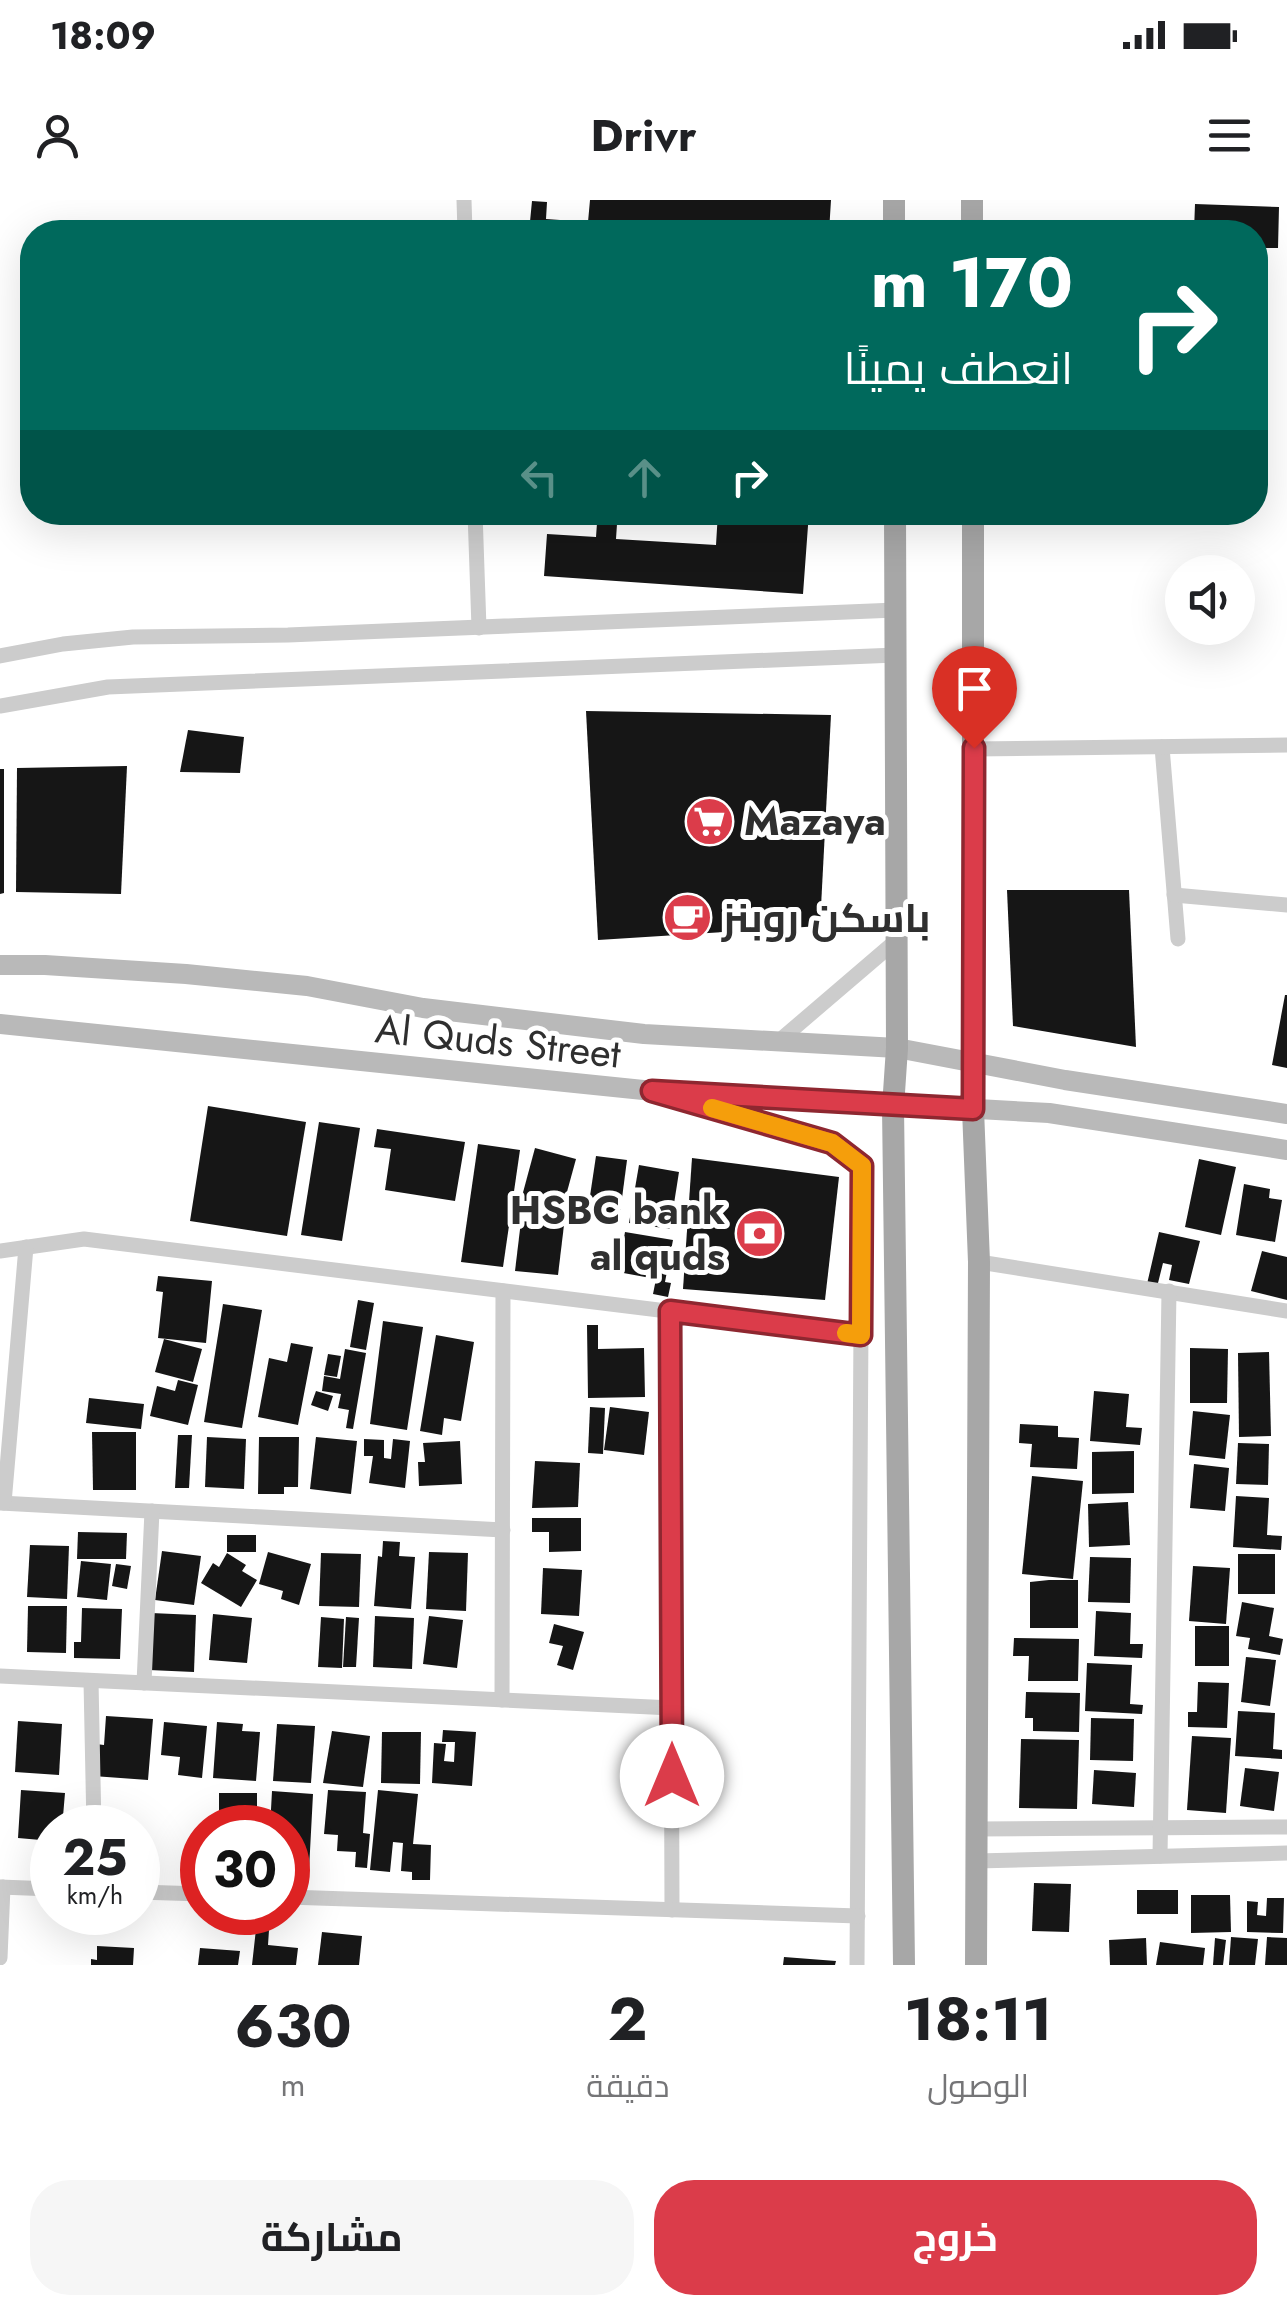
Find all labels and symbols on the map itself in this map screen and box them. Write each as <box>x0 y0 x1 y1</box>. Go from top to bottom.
pin <box>932 646 1017 749</box>
place label: Mazaya <box>744 792 886 850</box>
supermarket icon: Mazaya <box>683 795 735 847</box>
place label: باسكن روبنز <box>721 889 931 947</box>
cafe icon: باسكن روبنز <box>661 892 713 944</box>
street label: Al Quds Street <box>372 999 624 1083</box>
place label: HSBC bank al quds <box>510 1181 725 1285</box>
bank icon: HSBC bank al quds <box>734 1207 786 1259</box>
position arrow <box>620 1724 724 1828</box>
speed limit sign: 30 <box>180 1805 310 1935</box>

